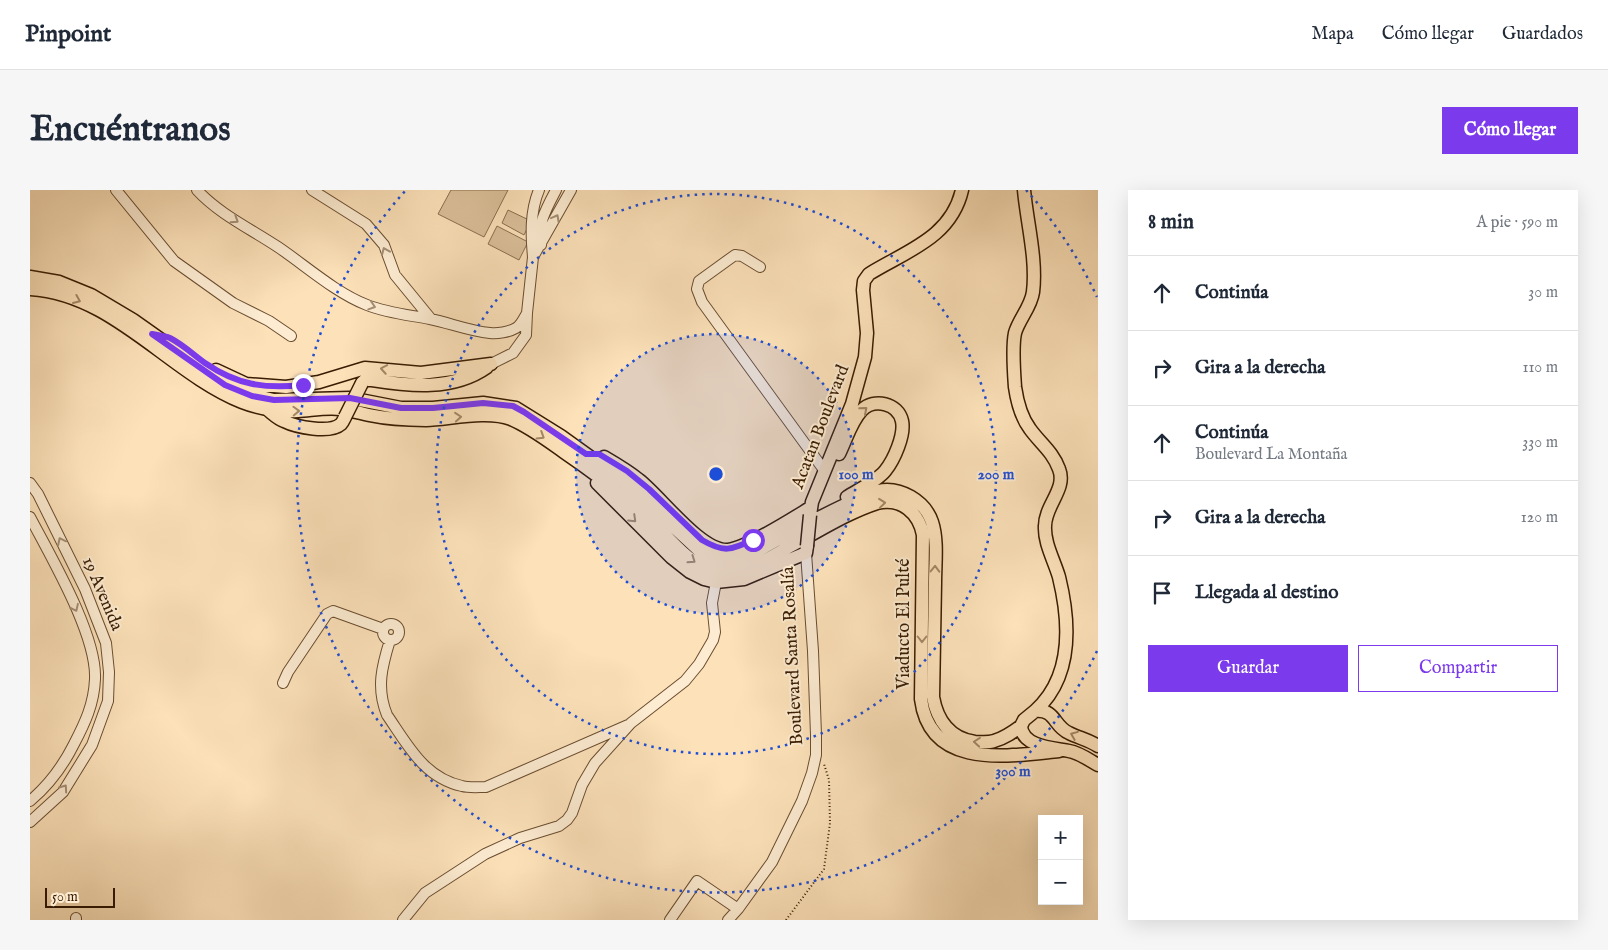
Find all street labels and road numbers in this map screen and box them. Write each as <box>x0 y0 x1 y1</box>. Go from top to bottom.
street label: Acatan Boulevard <box>786 361 855 493</box>
street label: 19 Avenida <box>76 554 128 635</box>
street label: Viaducto El Pulté <box>893 558 916 691</box>
street label: Boulevard Santa Rosalía <box>777 566 809 746</box>

